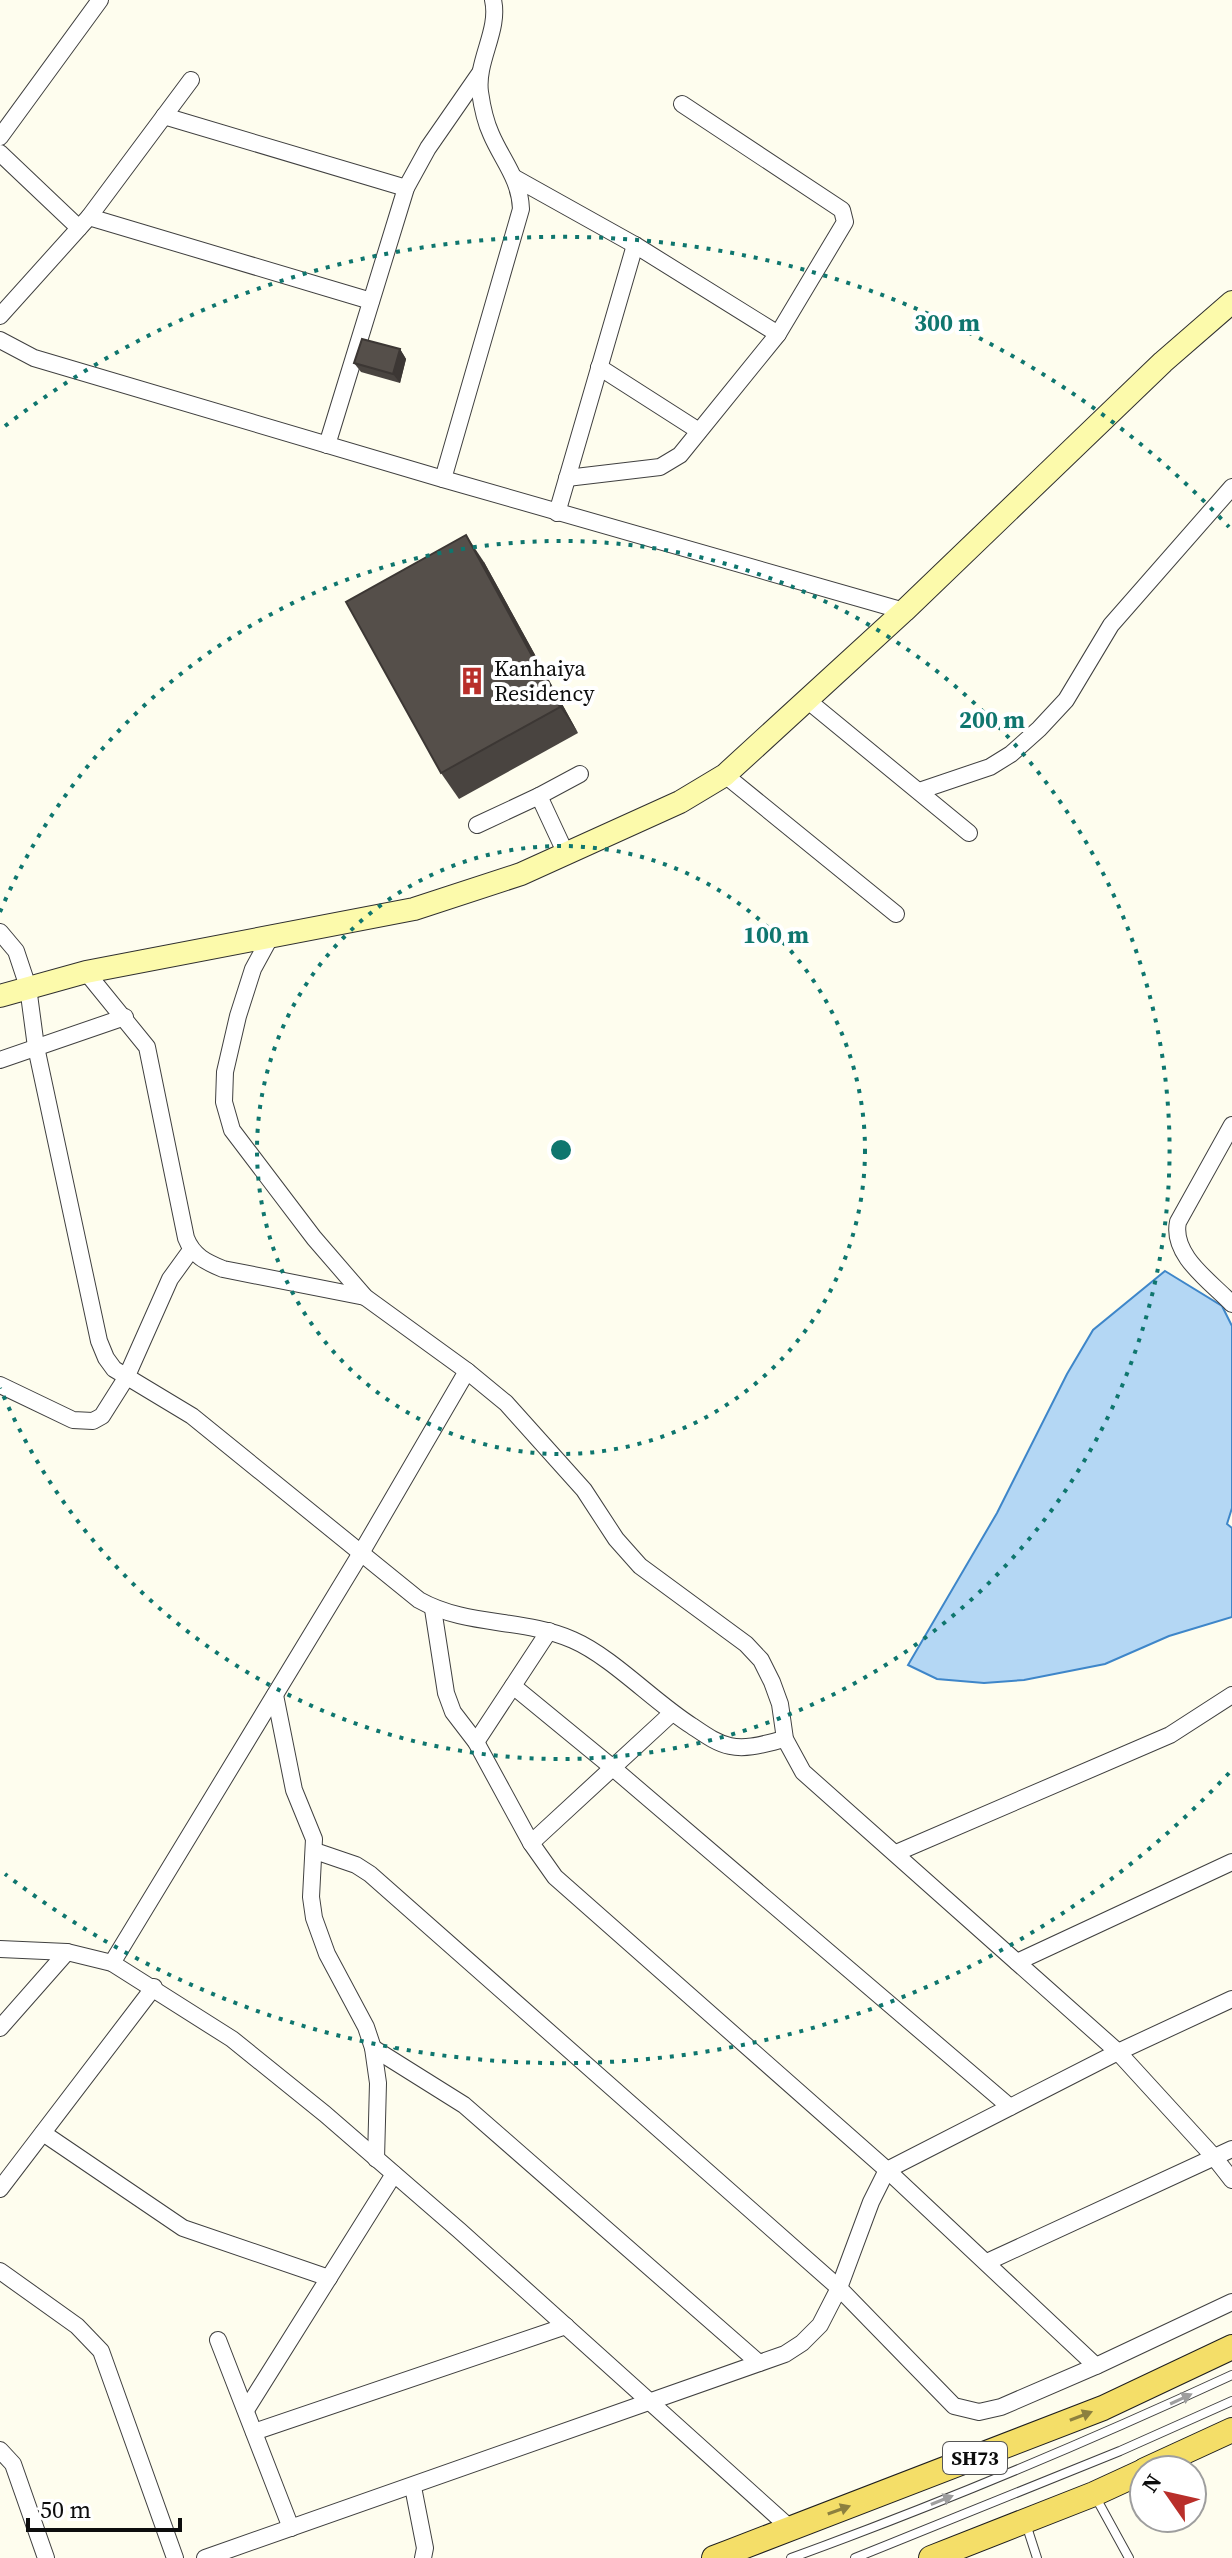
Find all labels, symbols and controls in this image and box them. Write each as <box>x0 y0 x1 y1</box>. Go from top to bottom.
text: 300 m <box>914 306 980 339</box>
place label: Kanhaiya Residency <box>494 653 595 708</box>
building icon: Kanhaiya Residency <box>457 666 487 696</box>
text: 200 m <box>959 703 1025 736</box>
text: 100 m <box>743 918 809 951</box>
centre of rings <box>547 1136 575 1164</box>
one-way arrow <box>1170 2392 1193 2405</box>
one-way arrow <box>1069 2409 1093 2422</box>
road number: SH73 <box>943 2442 1007 2474</box>
north arrow <box>1128 2454 1208 2534</box>
text: N <box>1135 2468 1168 2498</box>
scale bar <box>28 2482 180 2532</box>
text: 50 m <box>40 2493 91 2526</box>
one-way arrow <box>930 2493 954 2506</box>
one-way arrow <box>827 2503 851 2516</box>

